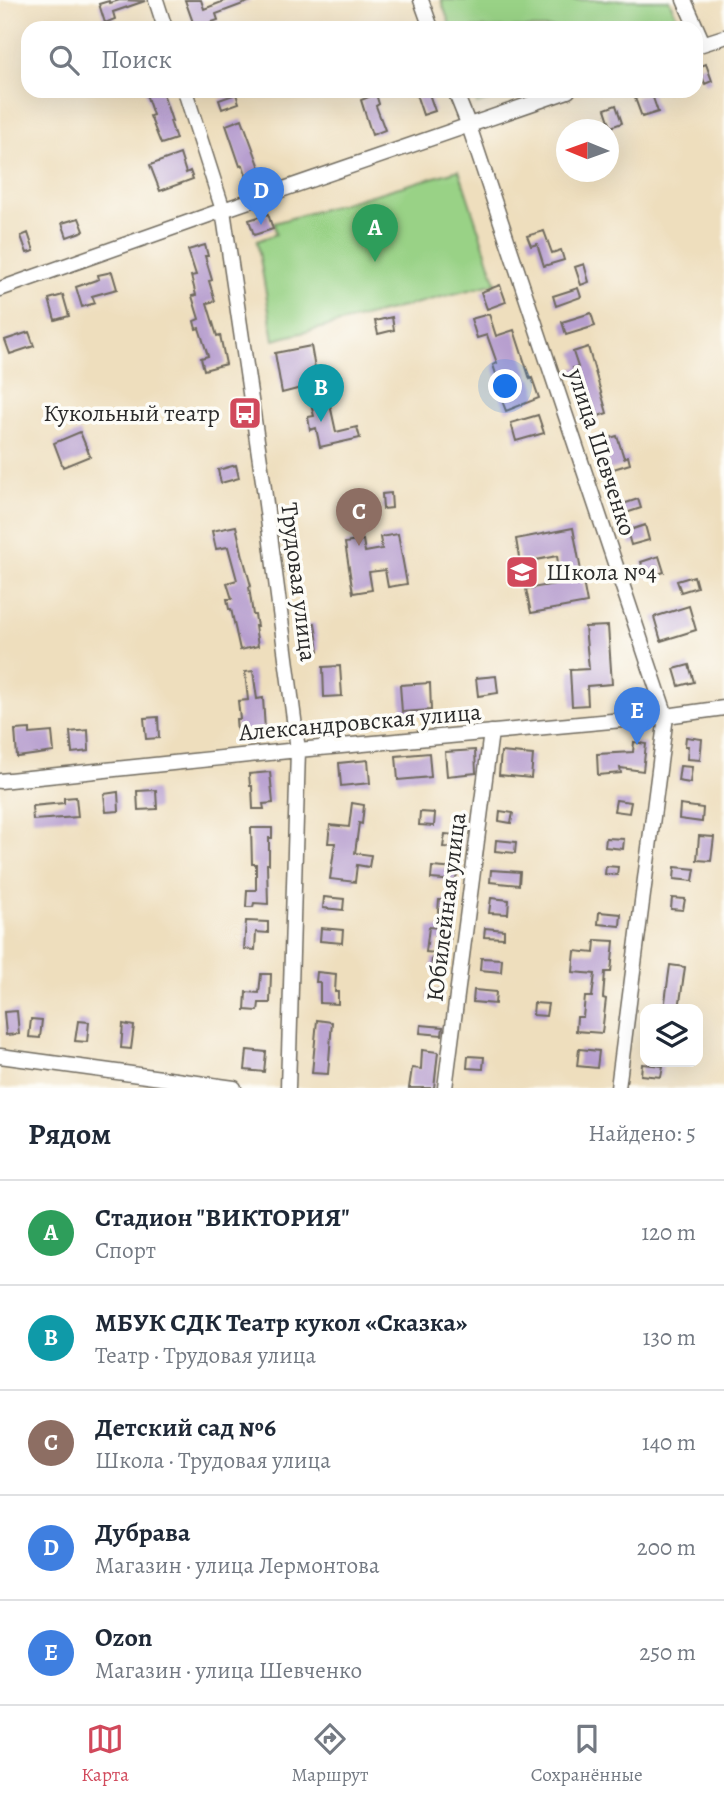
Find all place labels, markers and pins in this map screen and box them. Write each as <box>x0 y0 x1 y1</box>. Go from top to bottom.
pin: D <box>238 167 284 225</box>
pin: A <box>352 204 398 262</box>
pin: B <box>298 364 344 422</box>
bus stop icon: Кукольный театр <box>226 394 264 432</box>
place label: Кукольный театр <box>43 397 220 429</box>
pin: C <box>336 488 382 546</box>
school or university icon: Школа №4 <box>503 553 541 591</box>
place label: Школа №4 <box>546 556 657 588</box>
pin: E <box>614 687 660 745</box>

